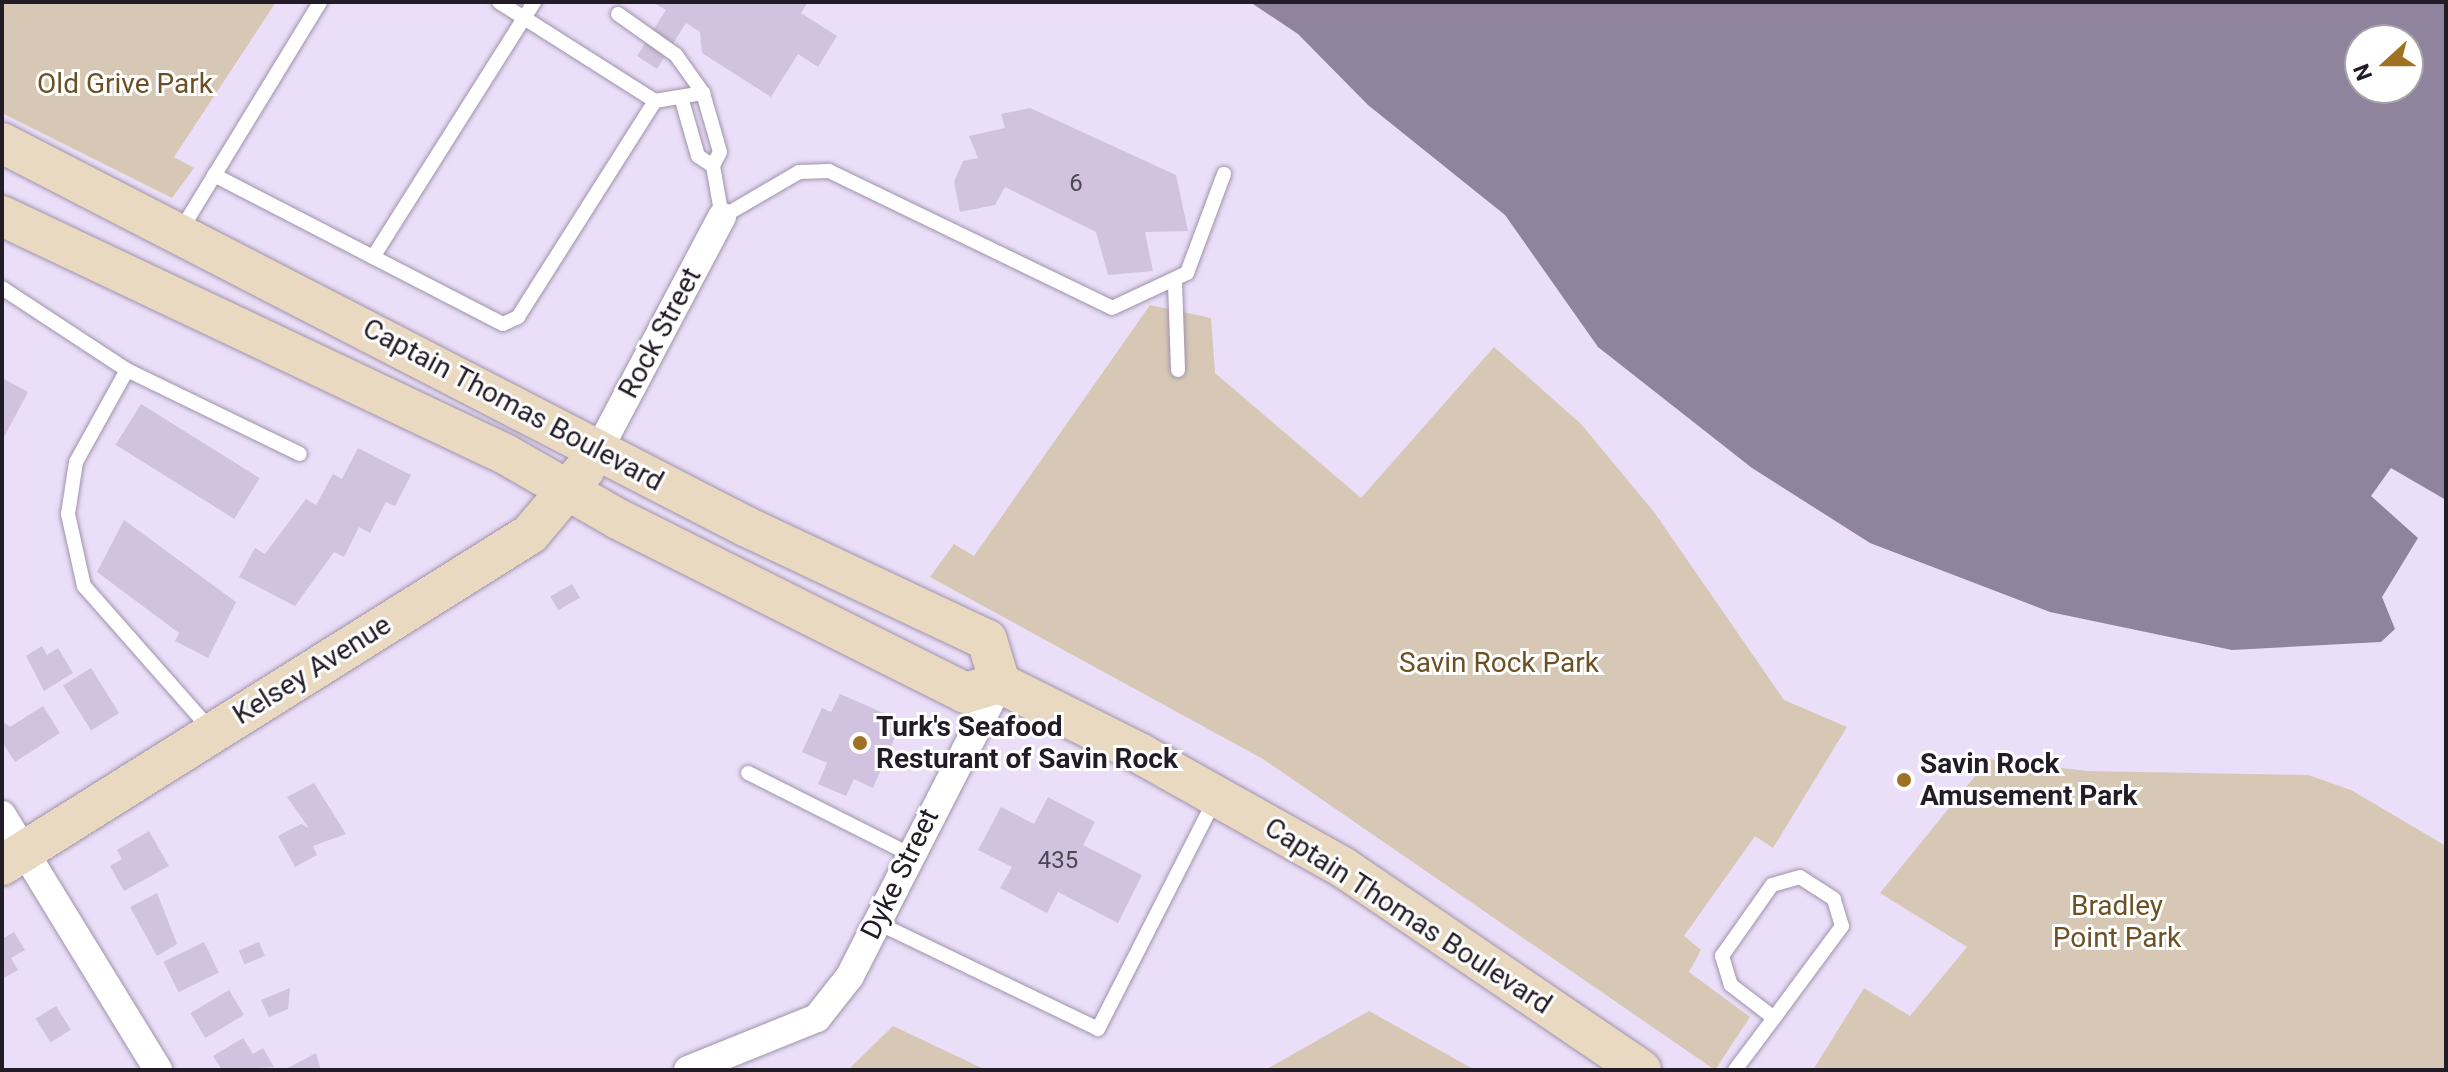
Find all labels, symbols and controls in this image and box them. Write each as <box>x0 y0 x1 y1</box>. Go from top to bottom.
north arrow <box>2344 24 2424 104</box>
text: N <box>2349 60 2377 84</box>
park label: Old Grive Park <box>37 67 213 101</box>
house number: 6 <box>1069 170 1083 198</box>
street label: Rock Street <box>612 262 708 404</box>
street label: Captain Thomas Boulevard <box>357 311 669 499</box>
street label: Kelsey Avenue <box>227 608 397 732</box>
park label: Savin Rock Park <box>1399 646 1599 680</box>
place label: Turk's Seafood Resturant of Savin Rock <box>876 710 1178 776</box>
marker: Turk's Seafood Resturant of Savin Rock <box>851 734 869 752</box>
place label: Savin Rock Amusement Park <box>1920 747 2137 813</box>
marker: Savin Rock Amusement Park <box>1895 771 1913 789</box>
street label: Dyke Street <box>854 803 946 945</box>
street label: Captain Thomas Boulevard <box>1258 810 1558 1022</box>
house number: 435 <box>1038 847 1078 875</box>
park label: Bradley Point Park <box>2053 889 2181 955</box>

